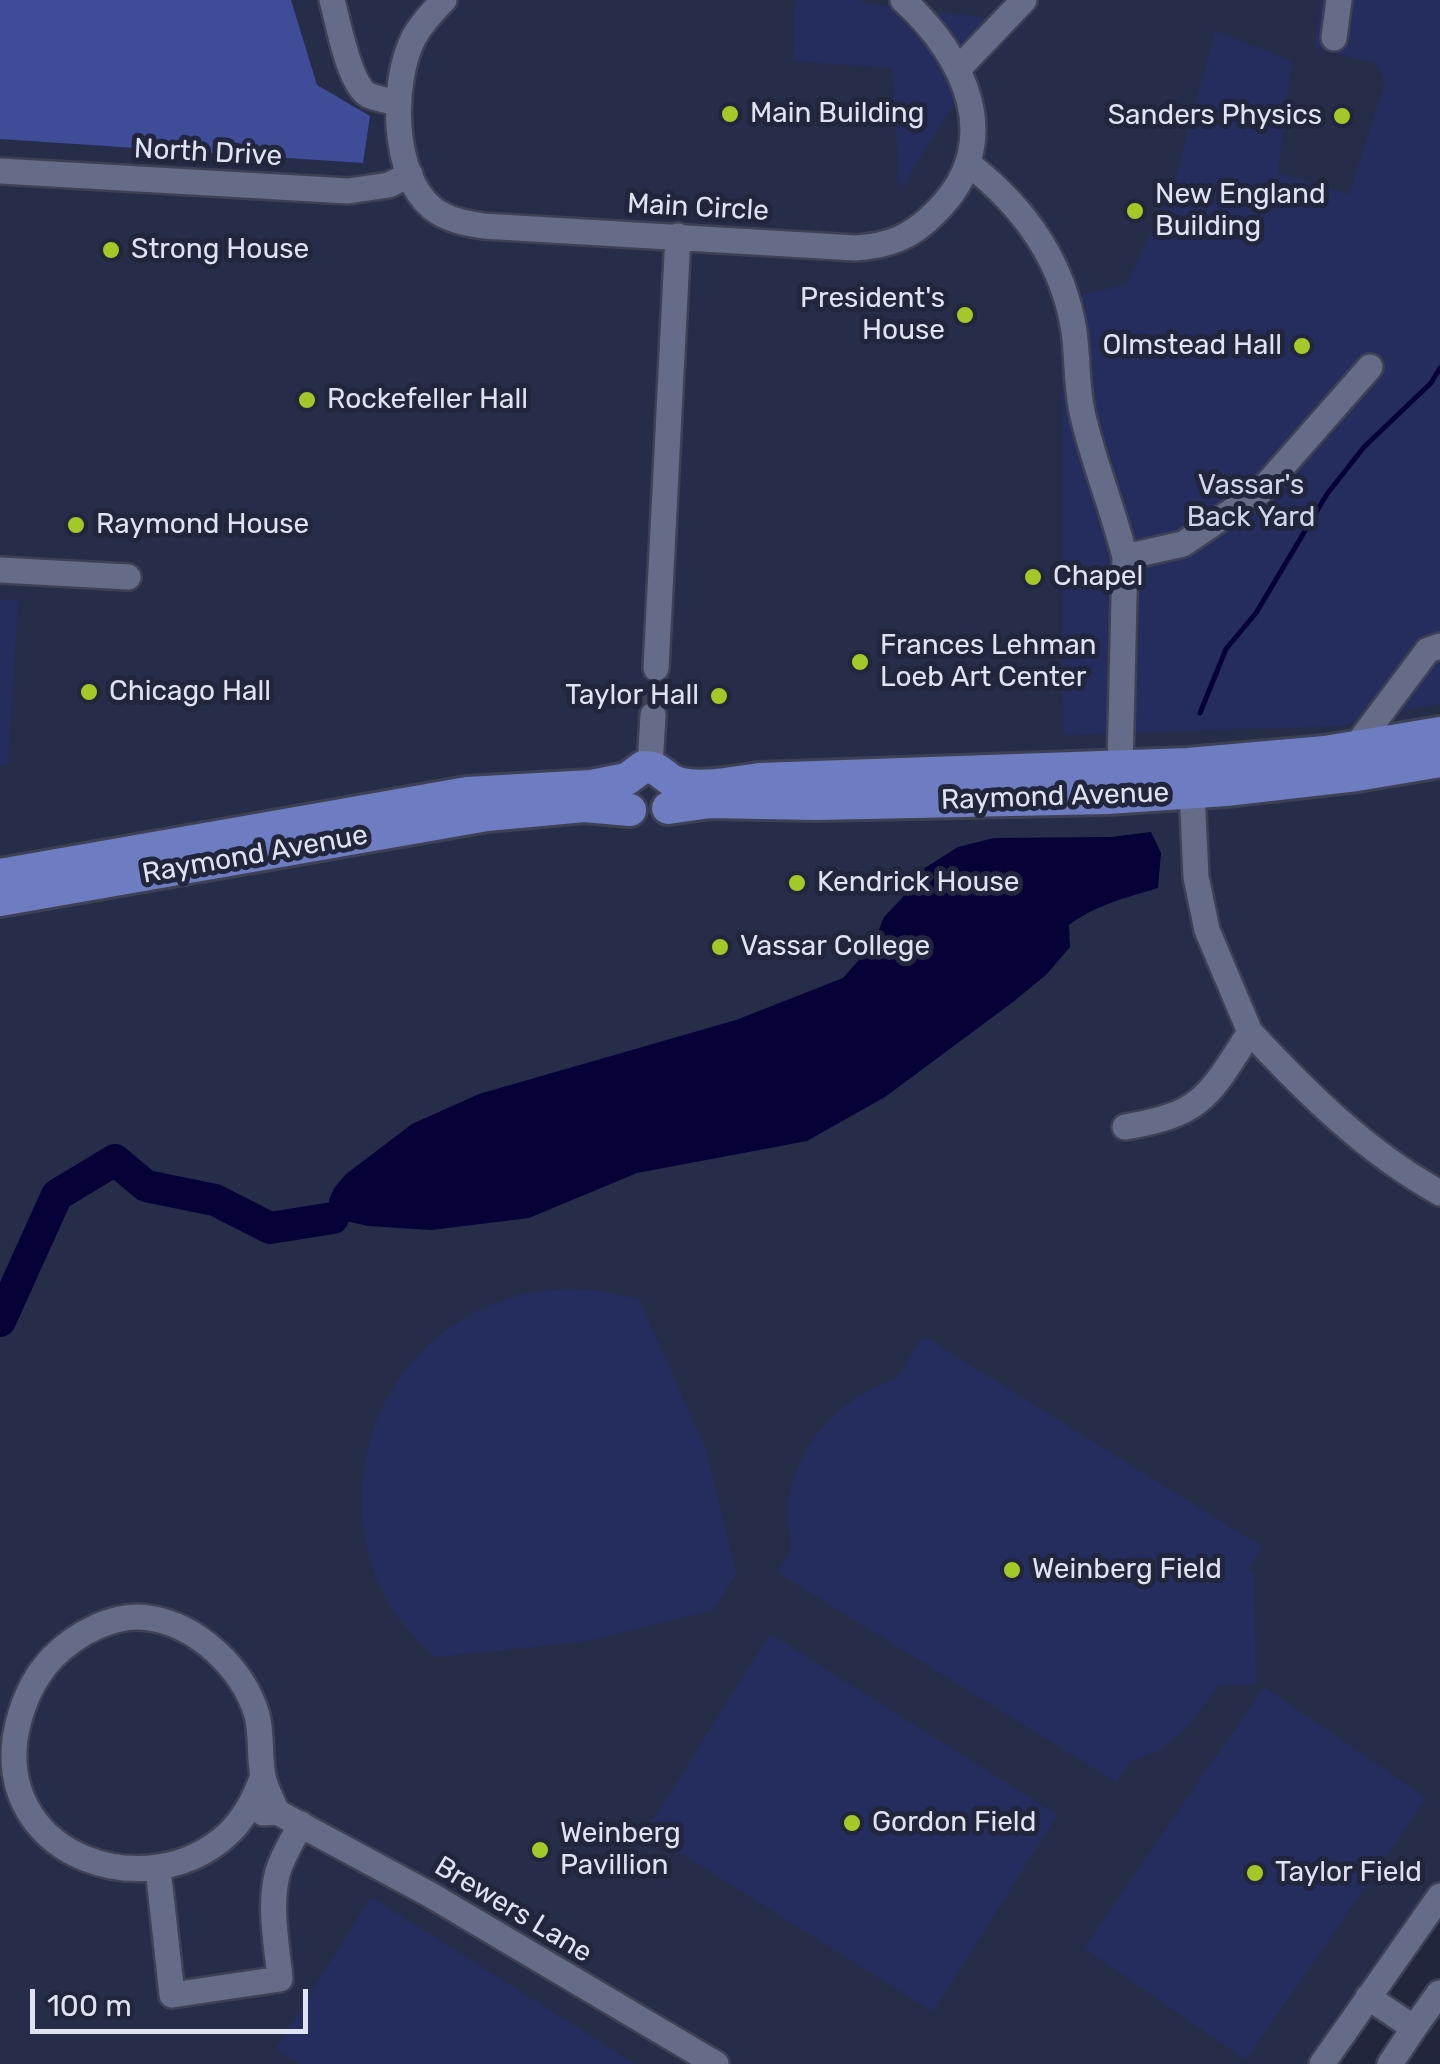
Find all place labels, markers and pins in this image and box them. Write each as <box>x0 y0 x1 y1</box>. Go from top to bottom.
place label: Main Building <box>750 97 925 131</box>
place label: Sanders Physics <box>1108 99 1322 133</box>
marker: Main Building <box>719 103 741 125</box>
marker: Sanders Physics <box>1331 105 1353 127</box>
place label: New England Building <box>1155 178 1326 244</box>
marker: New England Building <box>1124 200 1146 222</box>
place label: Strong House <box>131 233 309 267</box>
marker: Strong House <box>100 239 122 261</box>
place label: President's House <box>800 282 945 348</box>
marker: President's House <box>954 304 976 326</box>
place label: Olmstead Hall <box>1102 329 1282 363</box>
marker: Olmstead Hall <box>1291 335 1313 357</box>
place label: Rockefeller Hall <box>327 383 528 417</box>
marker: Rockefeller Hall <box>296 389 318 411</box>
place label: Raymond House <box>96 508 309 542</box>
marker: Raymond House <box>65 514 87 536</box>
place label: Chapel <box>1053 560 1143 594</box>
marker: Chapel <box>1022 566 1044 588</box>
place label: Frances Lehman Loeb Art Center <box>880 629 1097 695</box>
marker: Frances Lehman Loeb Art Center <box>849 651 871 673</box>
place label: Chicago Hall <box>109 675 271 709</box>
place label: Taylor Hall <box>565 679 699 713</box>
marker: Chicago Hall <box>78 681 100 703</box>
marker: Taylor Hall <box>708 685 730 707</box>
place label: Kendrick House <box>817 866 1019 900</box>
marker: Kendrick House <box>786 872 808 894</box>
place label: Vassar College <box>740 930 930 964</box>
marker: Vassar College <box>709 936 731 958</box>
place label: Weinberg Field <box>1032 1553 1222 1587</box>
marker: Weinberg Field <box>1001 1559 1023 1581</box>
place label: Gordon Field <box>872 1806 1036 1840</box>
marker: Gordon Field <box>841 1812 863 1834</box>
place label: Weinberg Pavillion <box>560 1817 681 1883</box>
marker: Weinberg Pavillion <box>529 1839 551 1861</box>
place label: Taylor Field <box>1275 1856 1422 1890</box>
marker: Taylor Field <box>1244 1862 1266 1884</box>

